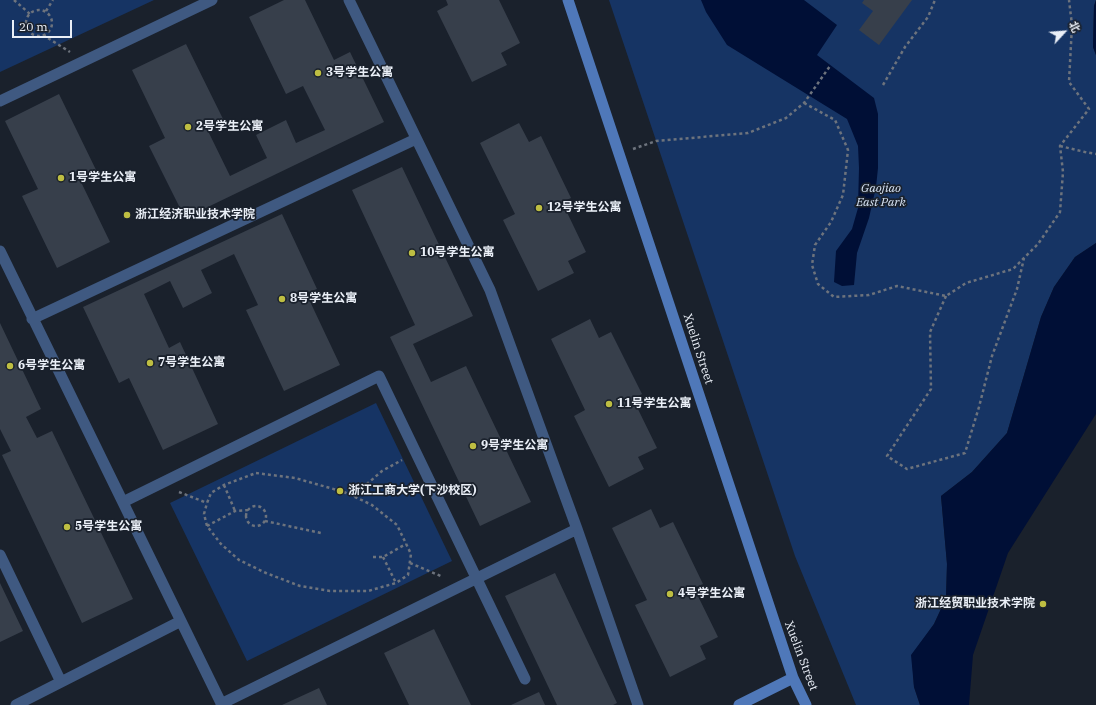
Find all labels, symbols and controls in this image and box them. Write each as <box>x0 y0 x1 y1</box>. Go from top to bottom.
scale bar <box>14 12 74 38</box>
north arrow <box>1044 12 1084 52</box>
text: 20 m <box>19 19 48 34</box>
text: 北 <box>1066 19 1083 35</box>
place label: 3号学生公寓 <box>326 66 393 80</box>
marker: 3号学生公寓 <box>313 68 323 78</box>
place label: 2号学生公寓 <box>196 120 263 134</box>
marker: 2号学生公寓 <box>183 122 193 132</box>
place label: 1号学生公寓 <box>69 171 136 185</box>
marker: 1号学生公寓 <box>56 173 66 183</box>
park label: Gaojiao East Park <box>856 182 906 210</box>
place label: 12号学生公寓 <box>547 201 621 215</box>
marker: 12号学生公寓 <box>534 203 544 213</box>
place label: 浙江经济职业技术学院 <box>135 208 255 222</box>
marker: 浙江经济职业技术学院 <box>122 210 132 220</box>
place label: 10号学生公寓 <box>420 246 494 260</box>
marker: 10号学生公寓 <box>407 248 417 258</box>
place label: 8号学生公寓 <box>290 292 357 306</box>
marker: 8号学生公寓 <box>277 294 287 304</box>
street label: Xuelin Street <box>680 312 716 386</box>
place label: 7号学生公寓 <box>158 356 225 370</box>
marker: 7号学生公寓 <box>145 358 155 368</box>
place label: 6号学生公寓 <box>18 359 85 373</box>
marker: 6号学生公寓 <box>5 361 15 371</box>
place label: 11号学生公寓 <box>617 397 691 411</box>
marker: 11号学生公寓 <box>604 399 614 409</box>
place label: 9号学生公寓 <box>481 439 548 453</box>
marker: 9号学生公寓 <box>468 441 478 451</box>
place label: 浙江工商大学(下沙校区) <box>348 484 477 498</box>
marker: 浙江工商大学(下沙校区) <box>335 486 345 496</box>
place label: 5号学生公寓 <box>75 520 142 534</box>
marker: 5号学生公寓 <box>62 522 72 532</box>
place label: 4号学生公寓 <box>678 587 745 601</box>
marker: 4号学生公寓 <box>665 589 675 599</box>
place label: 浙江经贸职业技术学院 <box>915 597 1035 611</box>
marker: 浙江经贸职业技术学院 <box>1038 599 1048 609</box>
street label: Xuelin Street <box>781 619 821 693</box>

